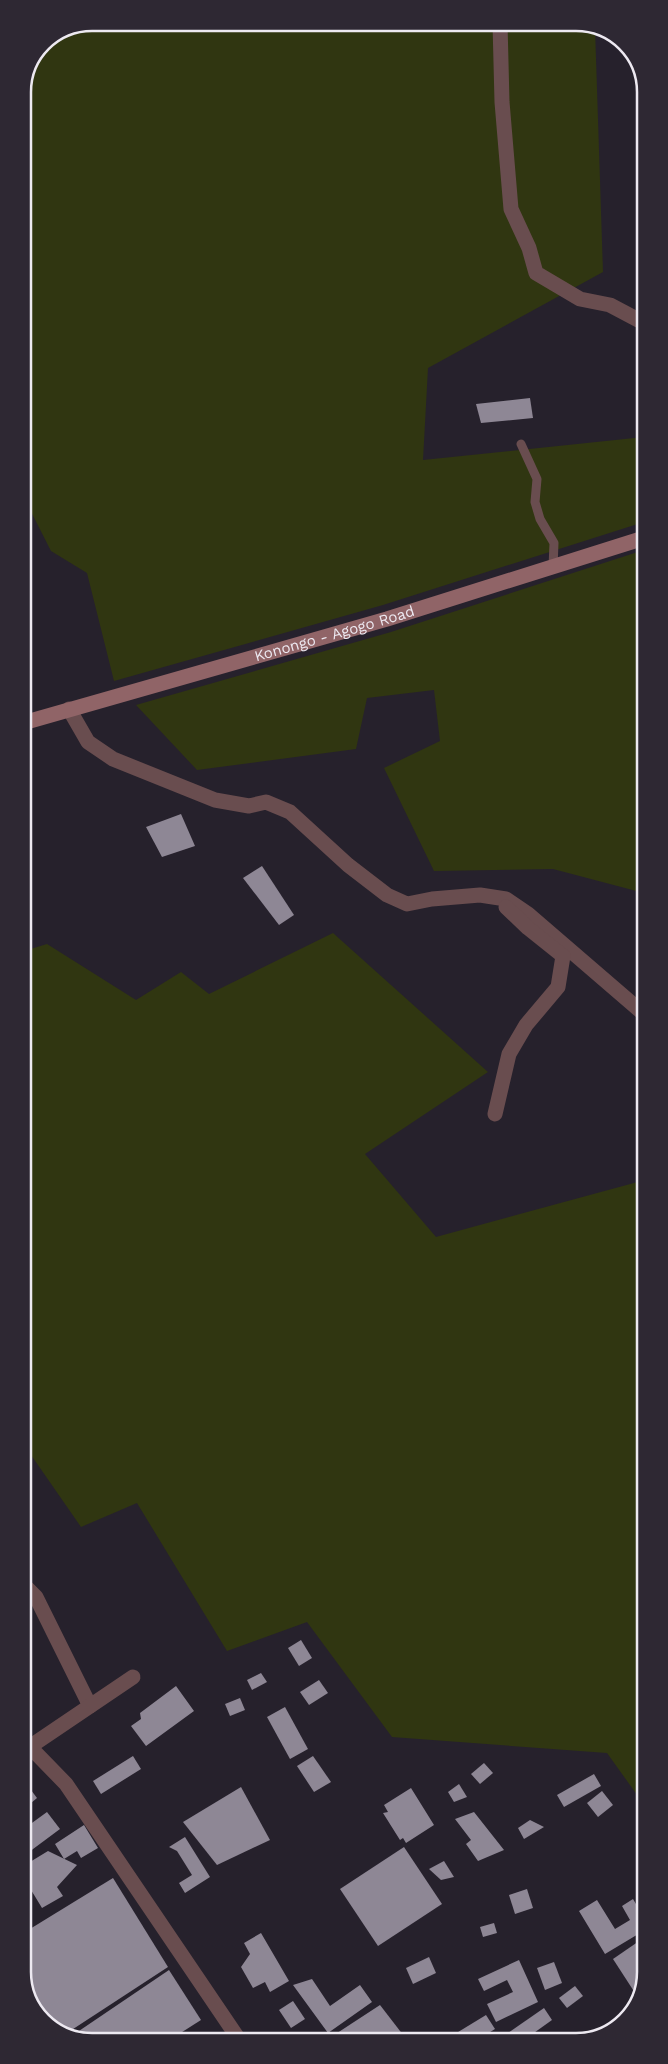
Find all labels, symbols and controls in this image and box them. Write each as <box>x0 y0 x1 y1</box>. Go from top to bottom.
street label: Konongo - Agogo Road <box>252 602 417 665</box>

